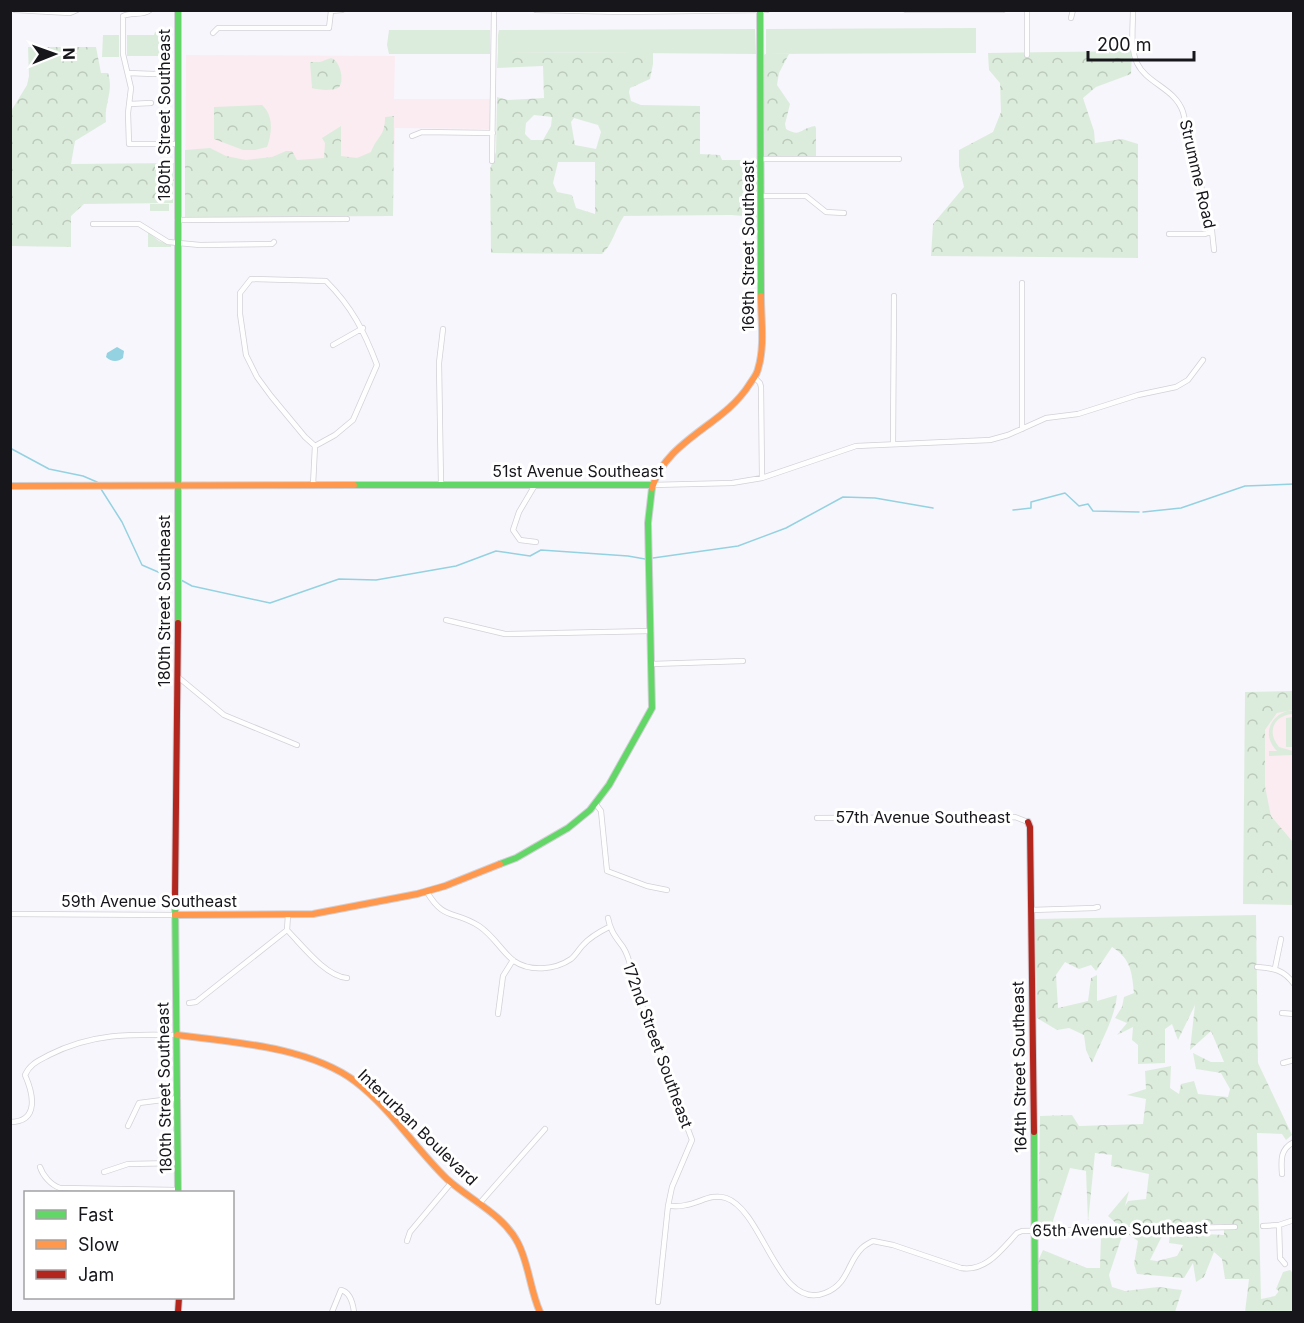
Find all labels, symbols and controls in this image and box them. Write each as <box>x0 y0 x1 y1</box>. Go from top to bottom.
north arrow <box>24 24 84 84</box>
scale bar <box>1088 24 1194 62</box>
street label: 180th Street Southeast <box>154 29 174 201</box>
text: 200 m <box>1097 34 1152 55</box>
text: N <box>59 47 79 60</box>
street label: Strumme Road <box>1176 117 1220 231</box>
street label: 169th Street Southeast <box>738 160 758 332</box>
street label: 51st Avenue Southeast <box>492 461 664 481</box>
street label: 180th Street Southeast <box>154 515 174 687</box>
street label: 57th Avenue Southeast <box>836 807 1010 827</box>
street label: 59th Avenue Southeast <box>61 891 237 911</box>
street label: 172nd Street Southeast <box>619 959 697 1131</box>
street label: 164th Street Southeast <box>1008 981 1030 1153</box>
street label: 180th Street Southeast <box>153 1002 175 1174</box>
street label: Interurban Boulevard <box>354 1065 482 1189</box>
legend <box>24 1191 234 1299</box>
text: Fast <box>78 1204 114 1225</box>
street label: 65th Avenue Southeast <box>1032 1217 1208 1241</box>
text: Slow <box>78 1234 119 1255</box>
text: Jam <box>78 1264 114 1285</box>

